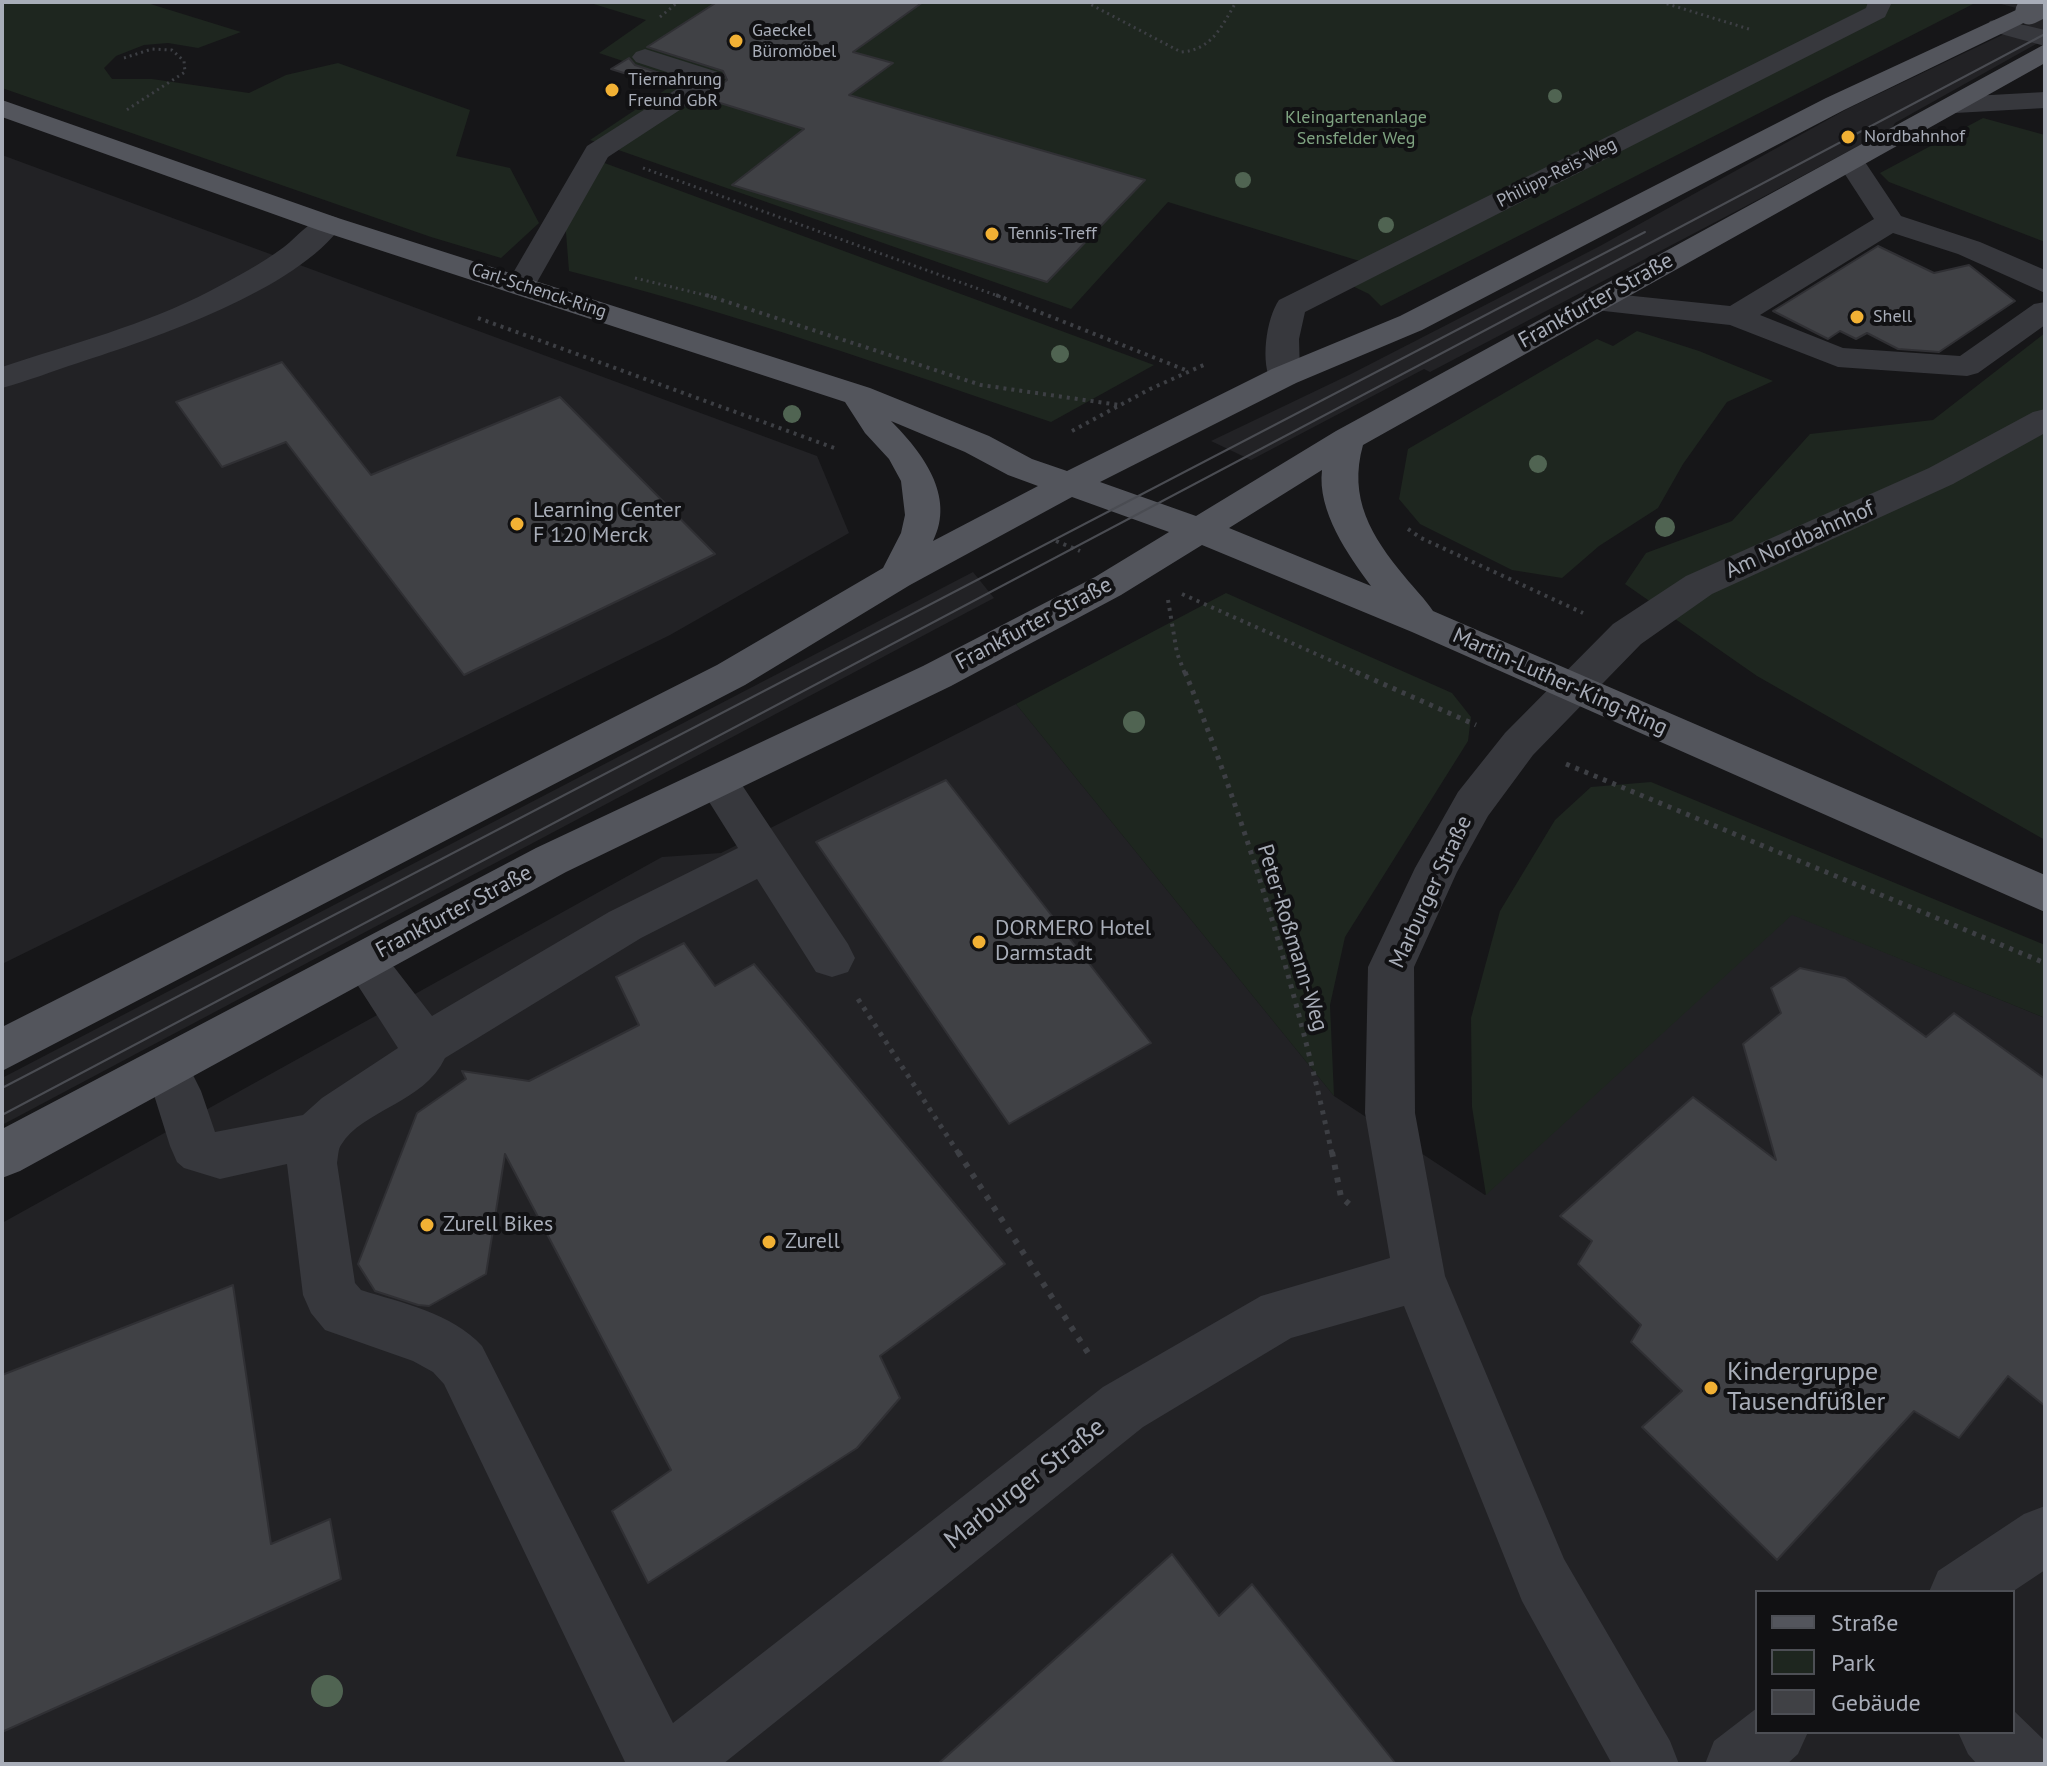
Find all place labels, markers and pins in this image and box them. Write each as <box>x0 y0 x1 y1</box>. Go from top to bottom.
place label: Gaeckel Büromöbel <box>752 20 836 62</box>
marker: Gaeckel Büromöbel <box>727 32 745 50</box>
place label: Tiernahrung Freund GbR <box>628 69 722 112</box>
marker: Tiernahrung Freund GbR <box>603 81 621 99</box>
place label: Nordbahnhof <box>1864 126 1965 148</box>
marker: Nordbahnhof <box>1839 128 1857 146</box>
place label: Tennis-Treff <box>1008 223 1097 245</box>
marker: Tennis-Treff <box>983 225 1001 243</box>
place label: Shell <box>1873 306 1912 328</box>
marker: Shell <box>1848 308 1866 326</box>
place label: Learning Center F 120 Merck <box>533 498 681 550</box>
marker: Learning Center F 120 Merck <box>508 515 526 533</box>
place label: DORMERO Hotel Darmstadt <box>995 916 1151 968</box>
marker: DORMERO Hotel Darmstadt <box>970 933 988 951</box>
place label: Zurell Bikes <box>443 1212 553 1238</box>
marker: Zurell Bikes <box>418 1216 436 1234</box>
place label: Zurell <box>785 1229 840 1255</box>
marker: Zurell <box>760 1233 778 1251</box>
place label: Kindergruppe Tausendfüßler <box>1727 1357 1885 1418</box>
marker: Kindergruppe Tausendfüßler <box>1702 1379 1720 1397</box>

